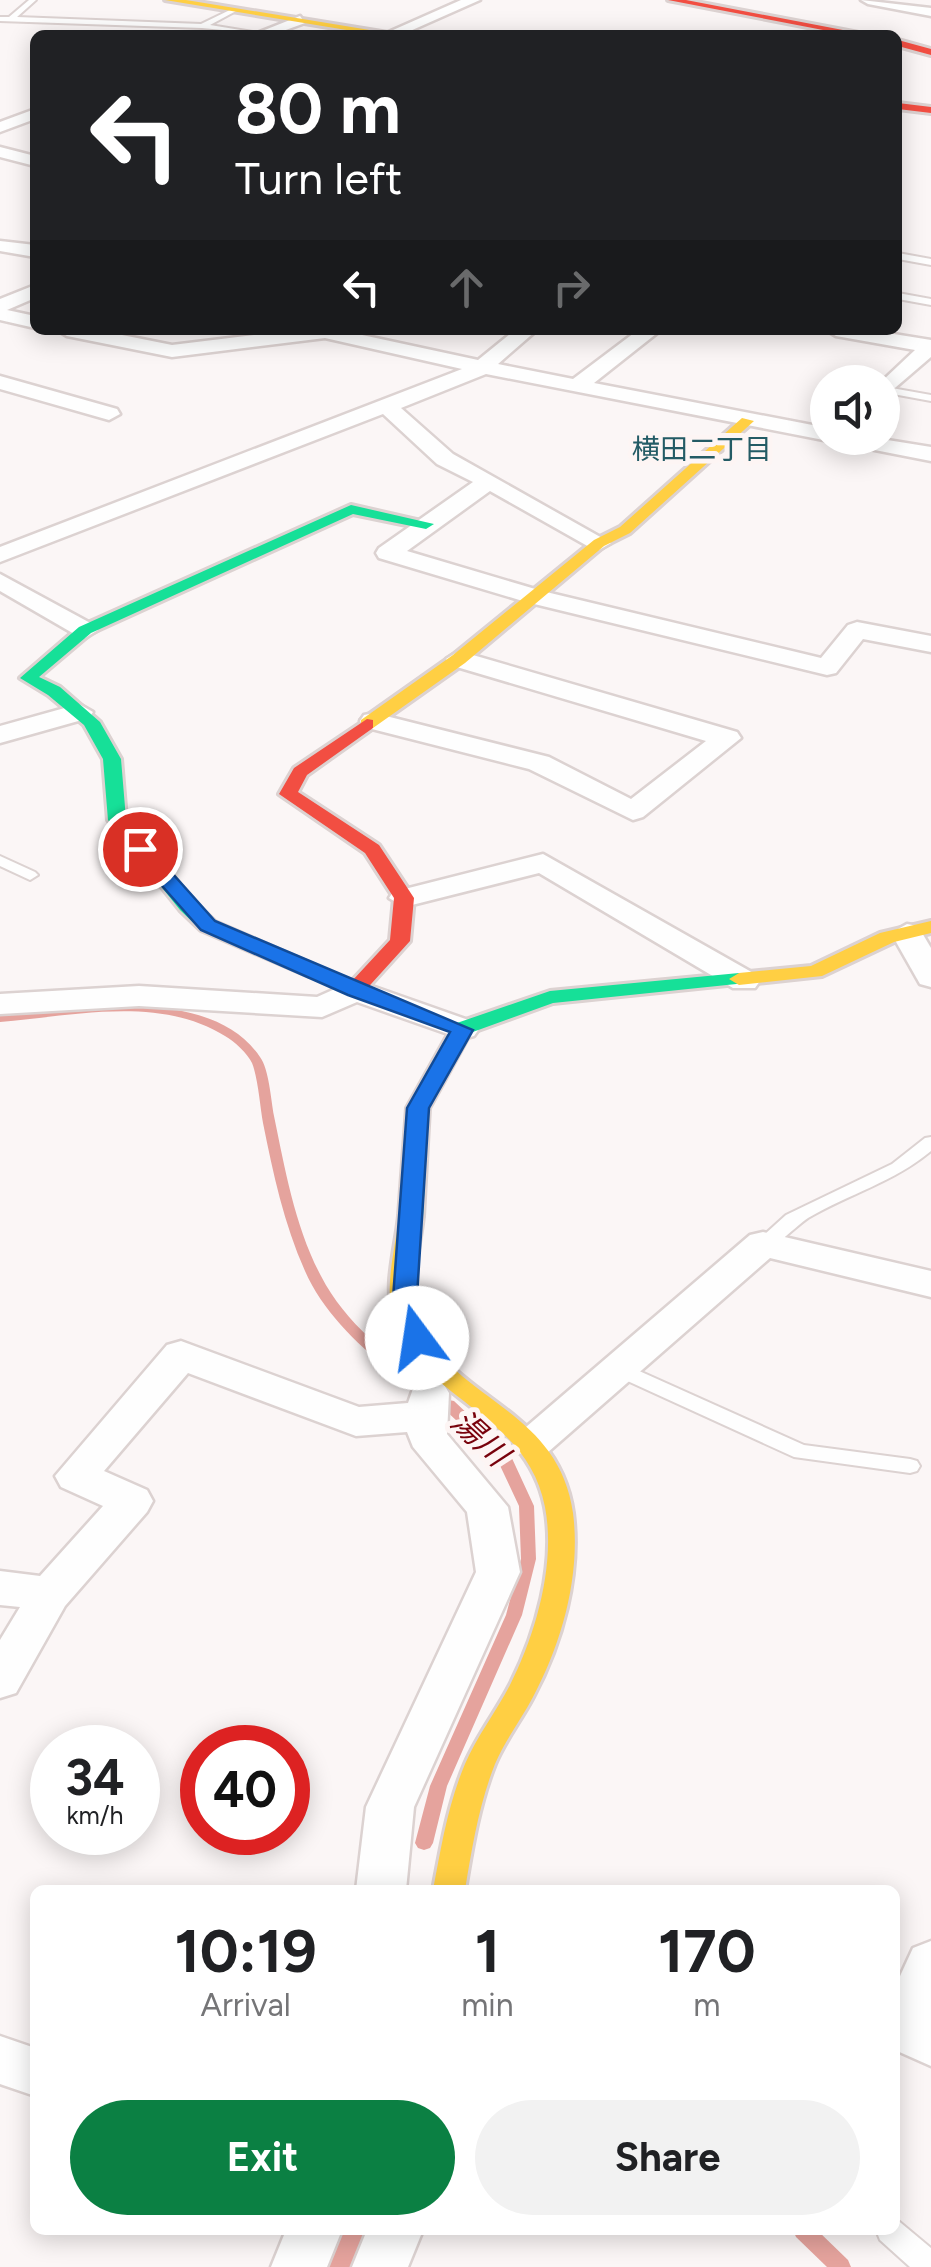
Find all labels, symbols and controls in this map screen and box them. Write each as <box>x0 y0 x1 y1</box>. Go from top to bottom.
text: 80 m <box>235 66 401 151</box>
icon: left <box>70 70 200 200</box>
text: Turn left <box>235 151 402 205</box>
icon: left <box>334 260 389 315</box>
icon: ahead <box>439 260 494 315</box>
icon: right <box>544 260 599 315</box>
map controls <box>810 365 900 455</box>
button: sound <box>810 365 900 455</box>
district label: 横田二丁目 <box>632 432 772 466</box>
pin <box>98 807 183 892</box>
icon: arrive <box>113 822 168 877</box>
position arrow <box>365 1286 469 1390</box>
water label: 湯川 <box>444 1402 519 1476</box>
speed limit sign: 40 <box>180 1725 310 1855</box>
text: 34 <box>65 1747 125 1808</box>
text: km/h <box>66 1800 124 1830</box>
text: 10:19 <box>174 1915 317 1987</box>
text: 1 <box>475 1915 500 1987</box>
text: 170 <box>658 1915 756 1987</box>
text: Arrival <box>200 1986 291 2024</box>
text: min <box>461 1986 514 2024</box>
text: m <box>693 1986 720 2024</box>
button: Exit <box>70 2100 455 2215</box>
button: Share <box>475 2100 860 2215</box>

